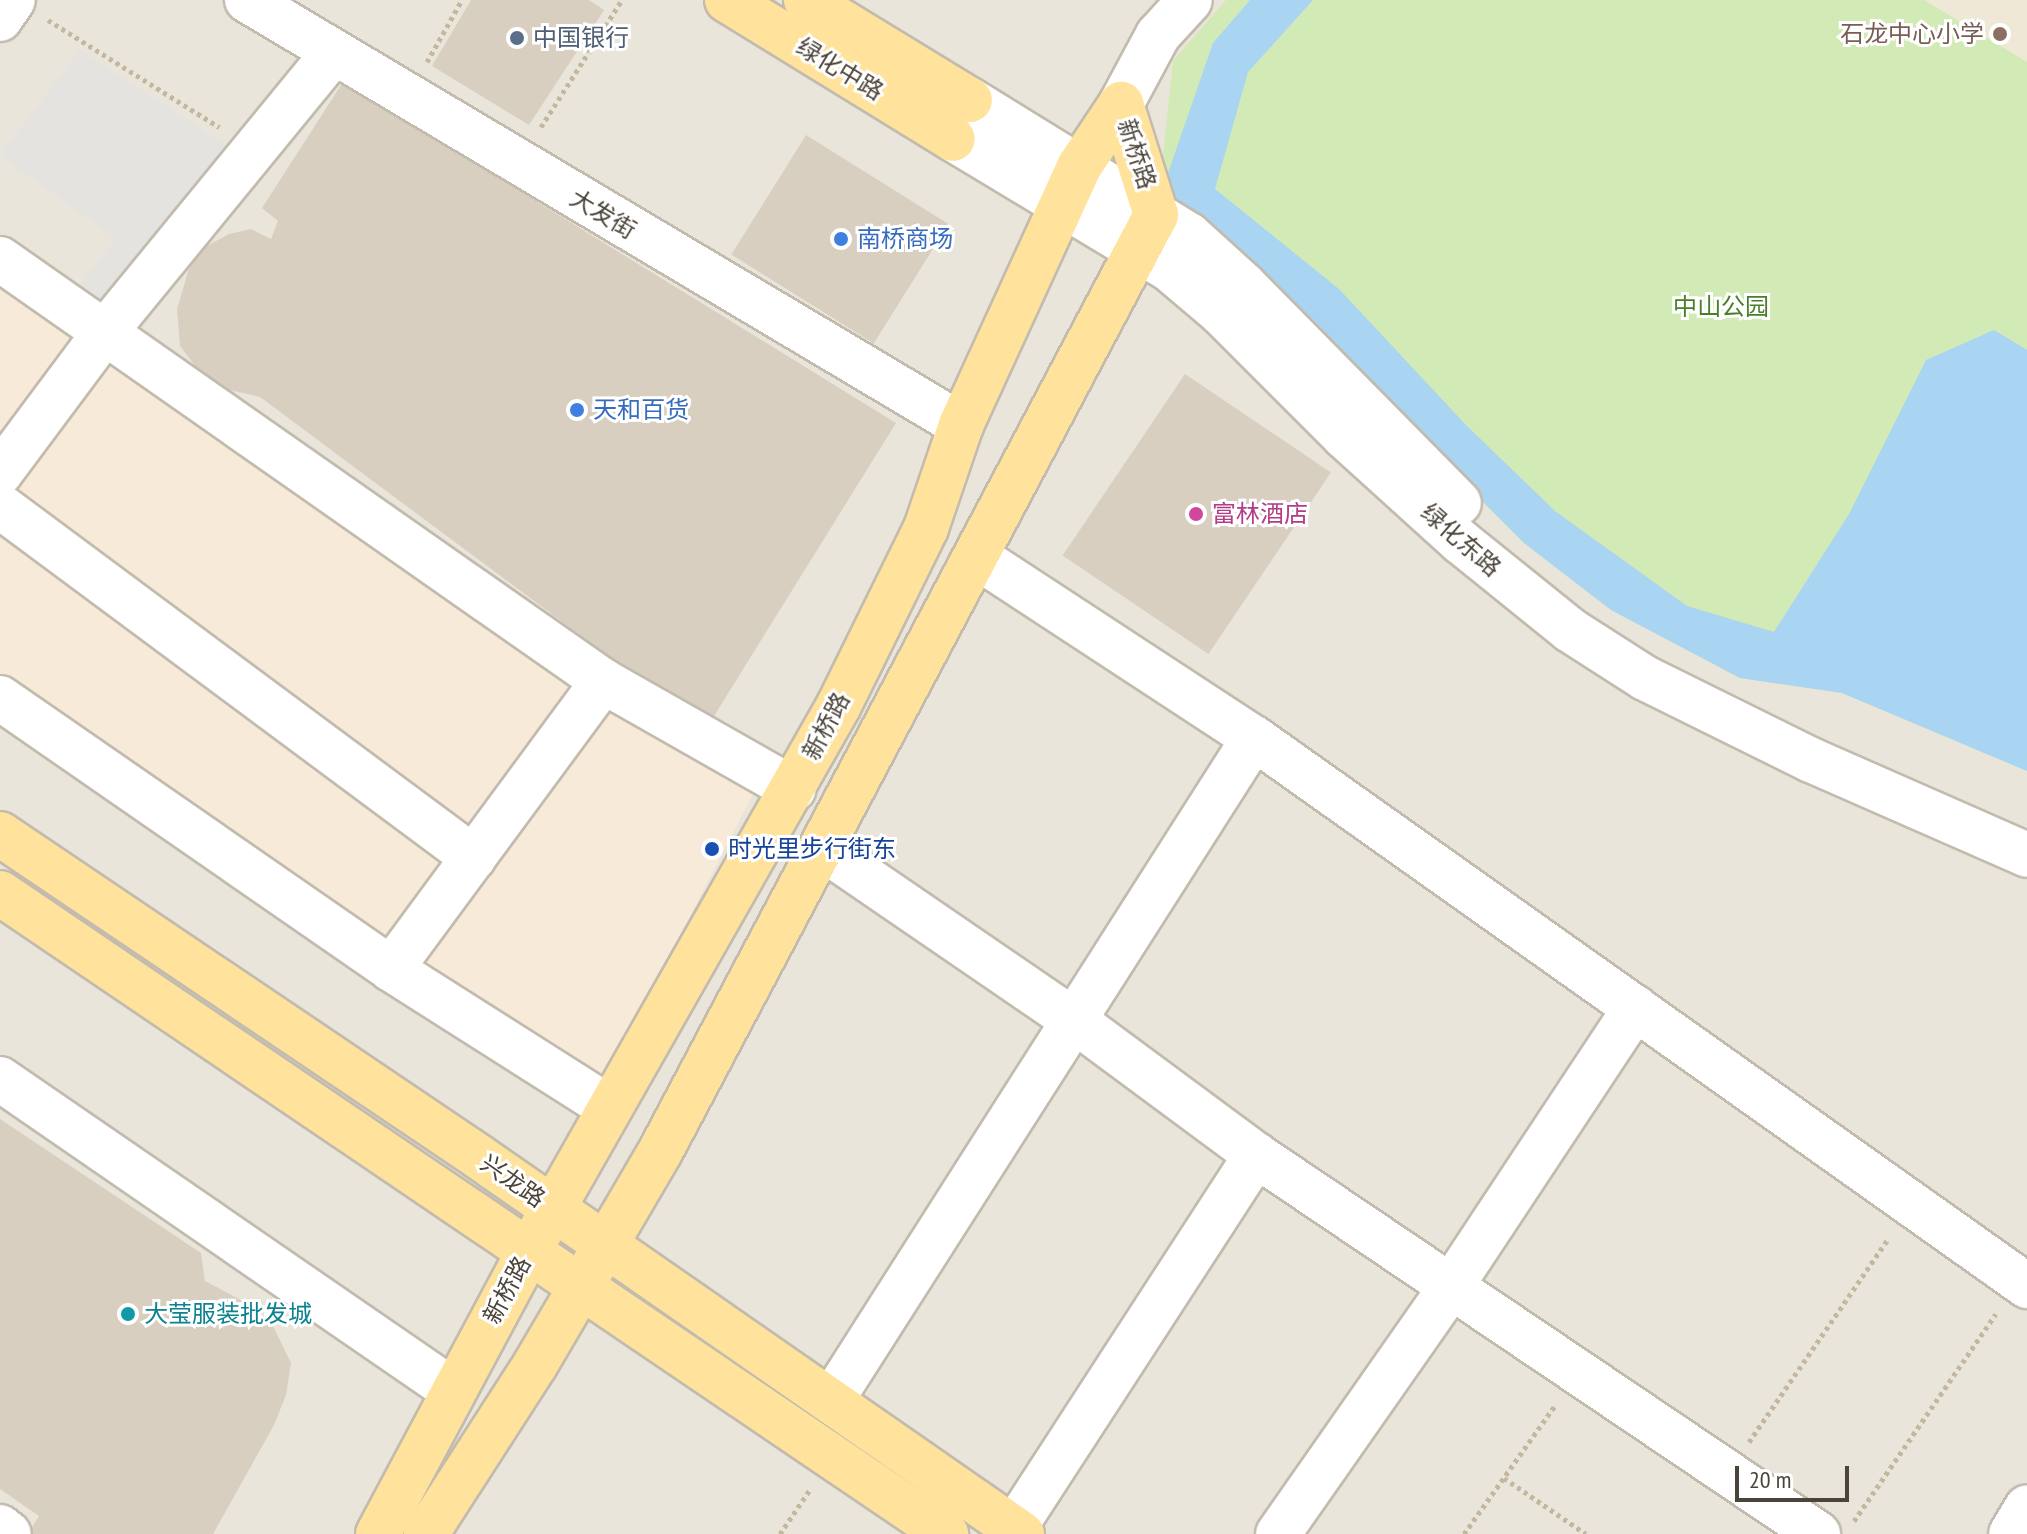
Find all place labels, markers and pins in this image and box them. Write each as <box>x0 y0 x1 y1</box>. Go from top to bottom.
place label: 石龙中心小学 <box>1840 20 1984 48</box>
place label: 中国银行 <box>533 24 629 52</box>
marker: 石龙中心小学 <box>1991 25 2009 43</box>
marker: 中国银行 <box>508 29 526 47</box>
place label: 南桥商场 <box>857 225 953 253</box>
marker: 南桥商场 <box>832 230 850 248</box>
place label: 天和百货 <box>593 396 689 424</box>
marker: 天和百货 <box>568 401 586 419</box>
place label: 富林酒店 <box>1212 500 1308 528</box>
marker: 富林酒店 <box>1187 505 1205 523</box>
place label: 时光里步行街东 <box>728 835 896 863</box>
marker: 时光里步行街东 <box>703 840 721 858</box>
place label: 大莹服装批发城 <box>144 1300 312 1328</box>
marker: 大莹服装批发城 <box>119 1305 137 1323</box>

